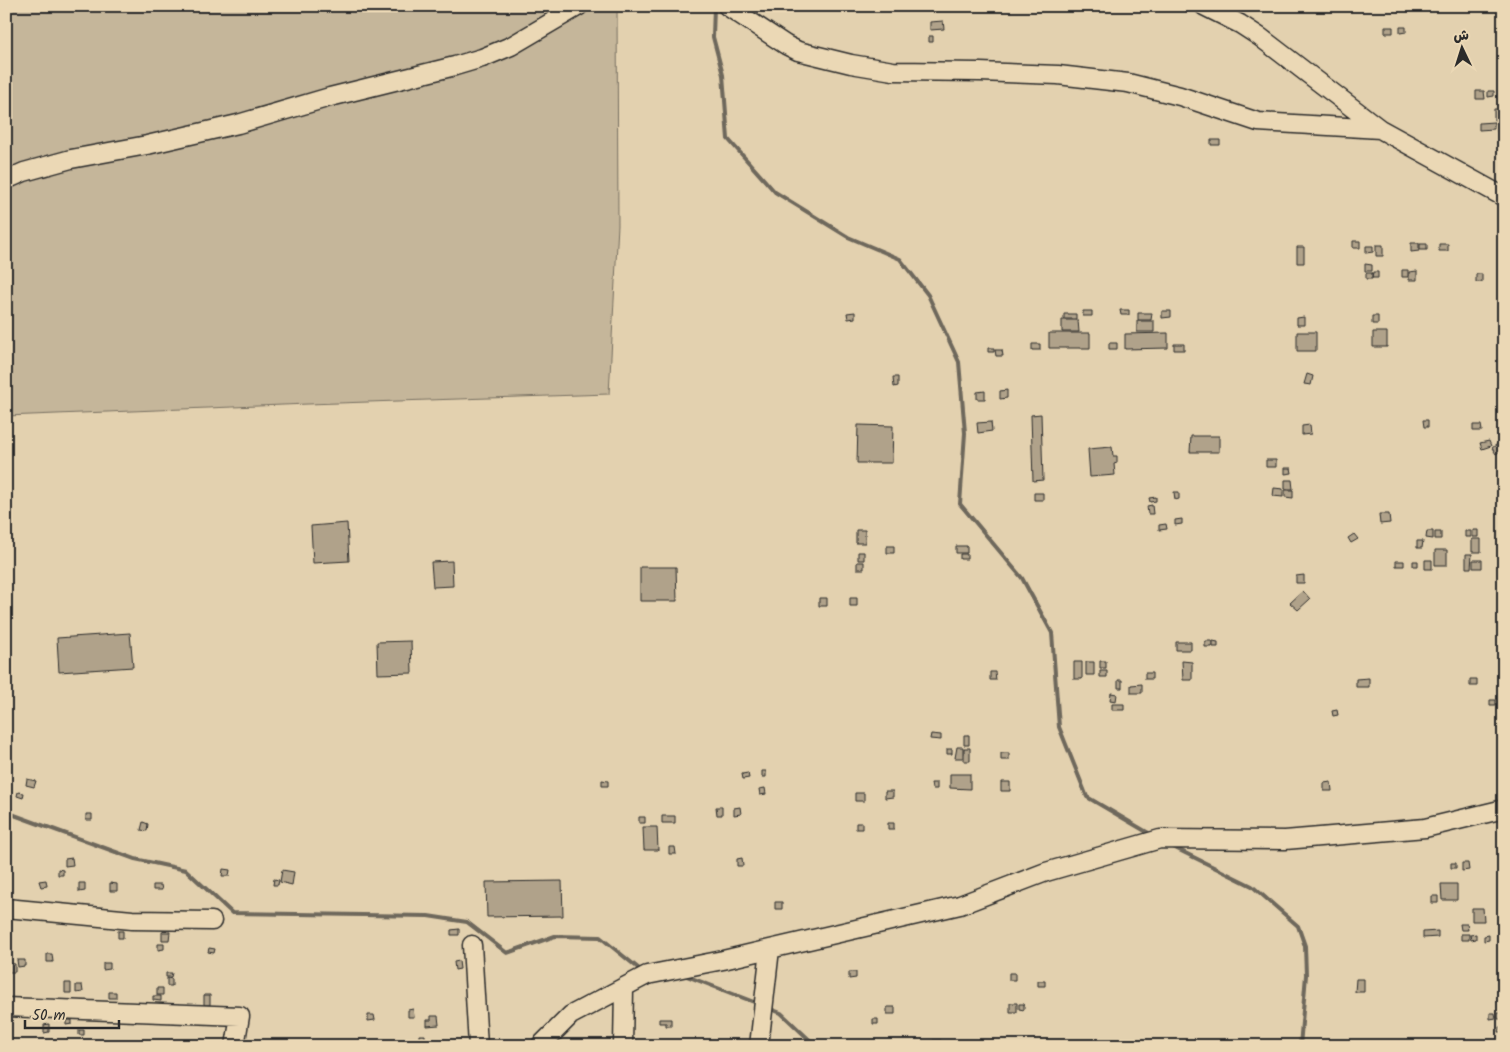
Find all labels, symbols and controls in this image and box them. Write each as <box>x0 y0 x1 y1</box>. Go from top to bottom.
north arrow <box>1438 22 1488 72</box>
text: ش <box>1453 25 1470 48</box>
scale bar <box>25 997 119 1029</box>
text: 50 m <box>32 1004 66 1028</box>

